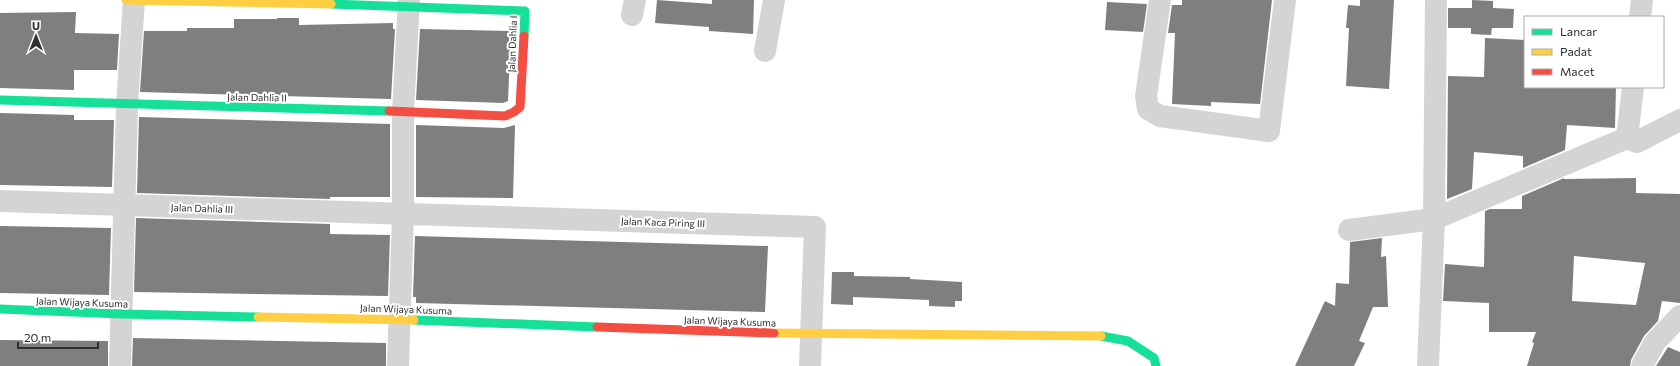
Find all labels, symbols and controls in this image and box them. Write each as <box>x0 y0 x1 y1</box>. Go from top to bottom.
street label: Jalan Dahlia I <box>505 15 519 73</box>
north arrow <box>16 16 56 56</box>
legend <box>1524 16 1664 88</box>
text: U <box>32 19 40 32</box>
text: Lancar <box>1560 24 1597 38</box>
text: Padat <box>1560 44 1592 58</box>
text: Macet <box>1560 64 1595 78</box>
street label: Jalan Dahlia II <box>227 90 287 104</box>
street label: Jalan Dahlia III <box>171 201 233 215</box>
street label: Jalan Kaca Piring III <box>621 215 705 229</box>
street label: Jalan Wijaya Kusuma <box>36 294 128 310</box>
street label: Jalan Wijaya Kusuma <box>360 301 452 317</box>
street label: Jalan Wijaya Kusuma <box>684 313 776 329</box>
scale bar <box>18 324 98 350</box>
text: 20 m <box>24 330 51 344</box>

